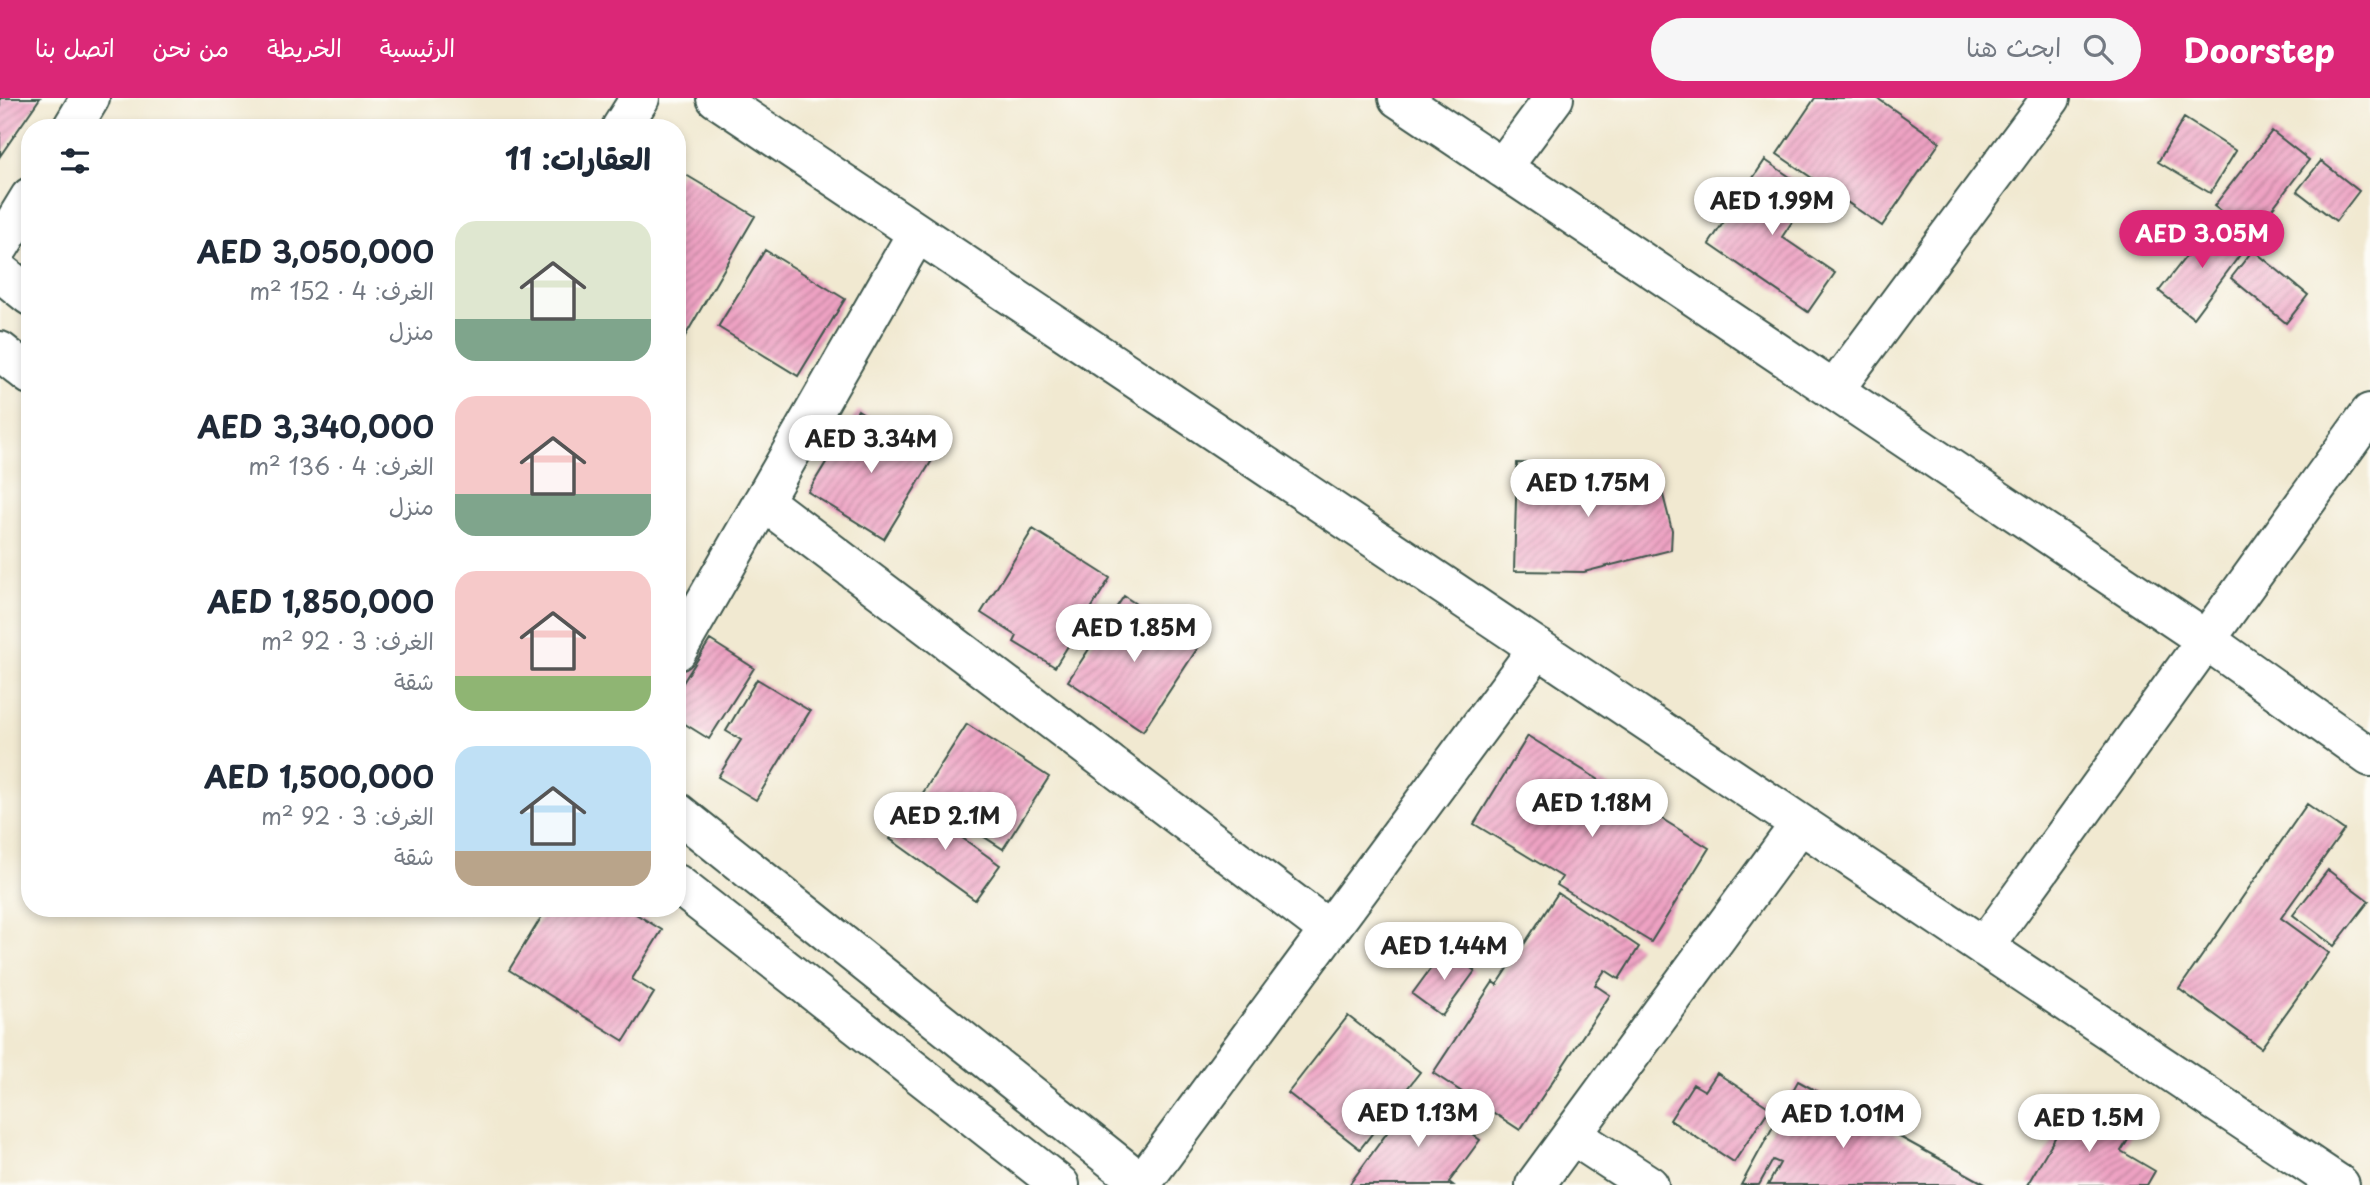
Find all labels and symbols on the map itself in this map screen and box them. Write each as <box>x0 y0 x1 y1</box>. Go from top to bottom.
pin: AED 1.99M <box>1692 178 1852 237</box>
pin: AED 3.05M <box>2122 211 2282 270</box>
pin: AED 3.34M <box>791 416 951 475</box>
pin: AED 1.75M <box>1508 460 1668 519</box>
pin: AED 1.85M <box>1054 604 1214 664</box>
pin: AED 1.18M <box>1512 780 1672 839</box>
pin: AED 2.1M <box>873 792 1017 852</box>
pin: AED 1.44M <box>1364 922 1524 982</box>
pin: AED 1.13M <box>1338 1090 1498 1149</box>
pin: AED 1.01M <box>1763 1090 1923 1150</box>
pin: AED 1.5M <box>2017 1094 2161 1154</box>

